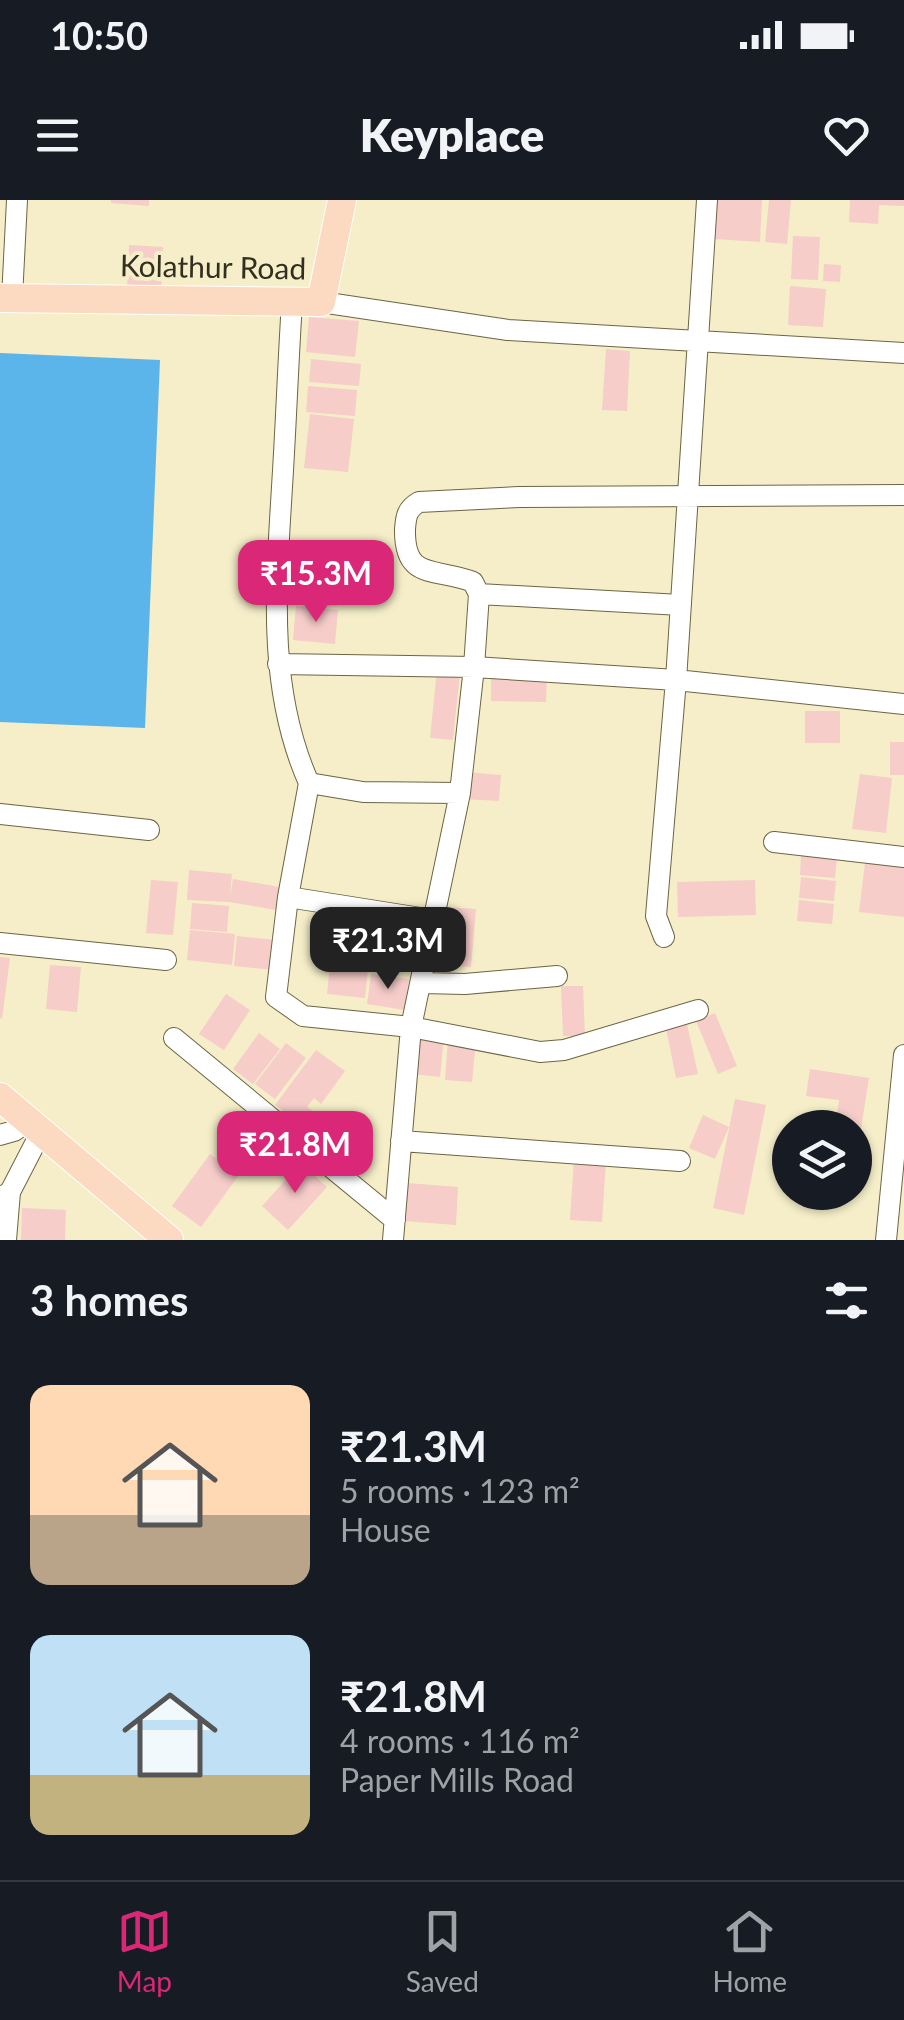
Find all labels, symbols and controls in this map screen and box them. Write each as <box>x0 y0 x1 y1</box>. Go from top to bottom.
text: 10:50 <box>50 12 148 58</box>
icon: menu <box>30 108 85 163</box>
text: Keyplace <box>360 108 544 162</box>
icon: heart <box>819 108 874 163</box>
street label: Kolathur Road <box>120 246 306 286</box>
pin: ₹15.3M <box>235 540 397 625</box>
text: ₹15.3M <box>260 553 372 592</box>
pin: ₹21.3M <box>307 907 469 992</box>
text: ₹21.3M <box>332 920 444 959</box>
map controls <box>772 1110 872 1210</box>
button: layers <box>772 1110 872 1210</box>
pin: ₹21.8M <box>214 1111 376 1196</box>
text: ₹21.8M <box>239 1124 351 1163</box>
icon: filters <box>819 1273 874 1328</box>
text: 3 homes <box>30 1275 188 1325</box>
text: ₹21.3M <box>340 1421 487 1471</box>
icon: home <box>110 1425 230 1545</box>
text: 5 rooms · 123 m² <box>340 1471 580 1510</box>
text: House <box>340 1510 431 1549</box>
text: ₹21.8M <box>340 1671 487 1721</box>
icon: home <box>110 1675 230 1795</box>
text: 4 rooms · 116 m² <box>340 1721 580 1760</box>
text: Paper Mills Road <box>340 1760 574 1799</box>
tab: Map <box>117 1904 172 1998</box>
tab: Saved <box>406 1904 479 1998</box>
tab: Home <box>713 1904 787 1998</box>

